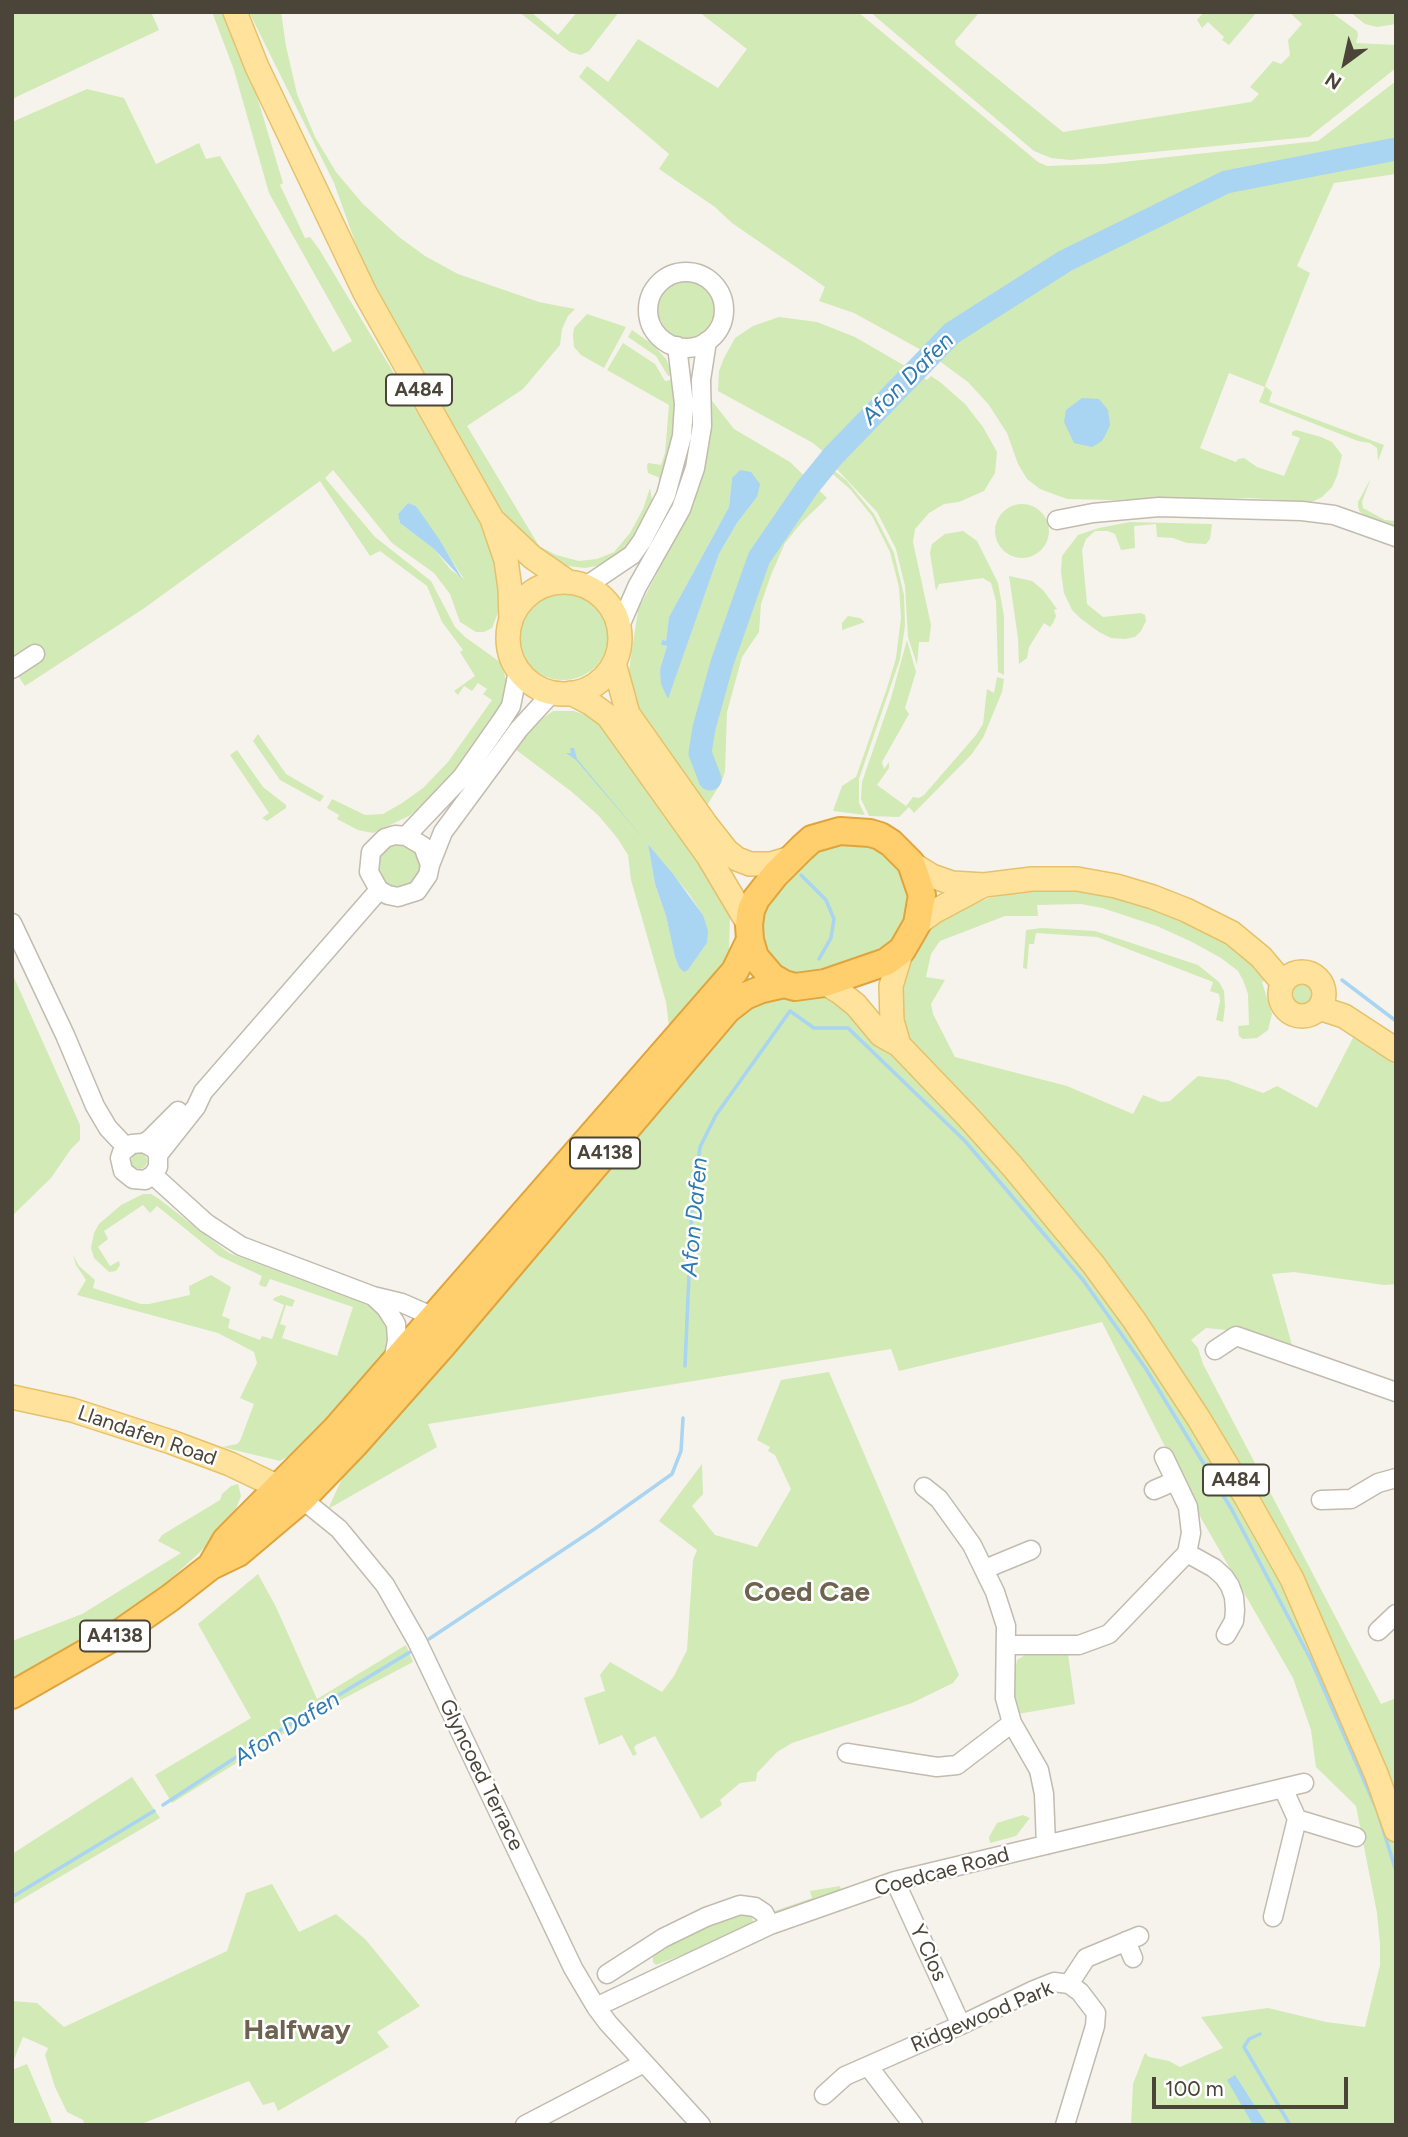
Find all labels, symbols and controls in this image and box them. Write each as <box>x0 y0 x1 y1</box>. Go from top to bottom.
north arrow <box>1310 28 1380 98</box>
text: N <box>1321 67 1346 95</box>
water label: Afon Dafen <box>856 327 960 431</box>
road number: A484 <box>386 374 452 406</box>
road number: A4138 <box>570 1138 640 1168</box>
water label: Afon Dafen <box>676 1156 714 1278</box>
street label: Llandafen Road <box>74 1400 220 1472</box>
road number: A484 <box>1203 1464 1269 1496</box>
district label: Coed Cae <box>744 1576 870 1610</box>
road number: A4138 <box>80 1620 150 1652</box>
water label: Afon Dafen <box>229 1686 345 1772</box>
street label: Glyncoed Terrace <box>433 1695 529 1855</box>
street label: Coedcae Road <box>872 1842 1012 1902</box>
street label: Y Clos <box>904 1921 952 1985</box>
street label: Ridgewood Park <box>907 1976 1057 2058</box>
district label: Halfway <box>243 2014 351 2048</box>
scale bar <box>1156 2064 1352 2108</box>
text: 100 m <box>1165 2076 1224 2101</box>

